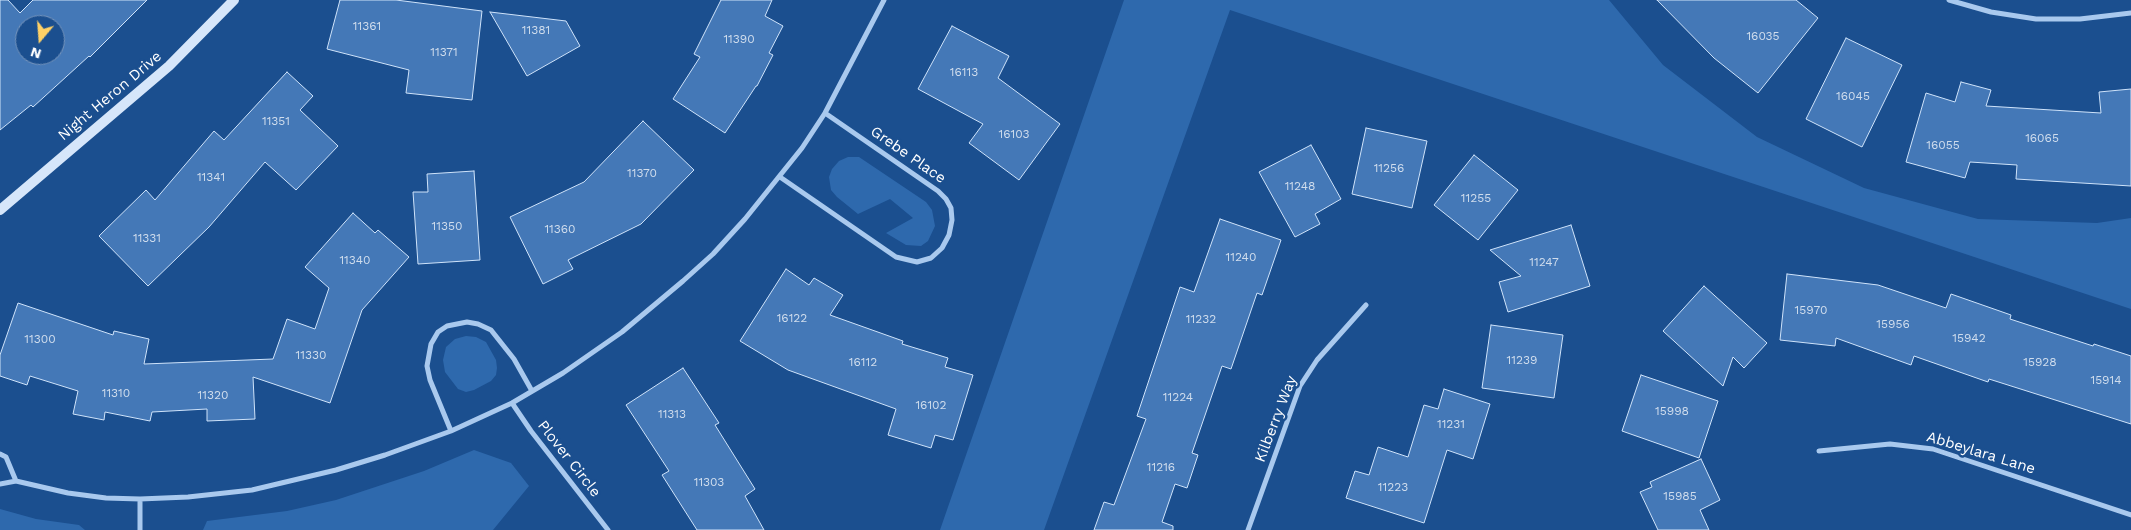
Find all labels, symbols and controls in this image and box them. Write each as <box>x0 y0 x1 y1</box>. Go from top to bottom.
north arrow <box>15 15 65 65</box>
house number: 11361 <box>353 19 381 33</box>
house number: 11381 <box>522 23 550 37</box>
house number: 16035 <box>1746 29 1780 43</box>
house number: 11390 <box>723 32 755 46</box>
text: N <box>28 44 43 63</box>
house number: 11371 <box>430 45 458 59</box>
street label: Night Heron Drive <box>55 47 165 145</box>
house number: 16113 <box>950 65 978 79</box>
house number: 16045 <box>1836 89 1870 103</box>
house number: 11351 <box>262 114 290 128</box>
street label: Grebe Place <box>867 122 949 188</box>
house number: 16103 <box>999 127 1029 141</box>
house number: 16065 <box>2025 131 2059 145</box>
house number: 16055 <box>1926 138 1960 152</box>
house number: 11256 <box>1374 161 1404 175</box>
house number: 11370 <box>627 166 657 180</box>
house number: 11341 <box>197 170 225 184</box>
house number: 11248 <box>1285 179 1315 193</box>
house number: 11255 <box>1461 191 1491 205</box>
house number: 11350 <box>432 219 462 233</box>
house number: 11360 <box>544 222 576 236</box>
house number: 11331 <box>133 231 161 245</box>
house number: 11240 <box>1226 250 1256 264</box>
house number: 11340 <box>339 253 371 267</box>
house number: 11247 <box>1529 255 1559 269</box>
house number: 15970 <box>1795 303 1827 317</box>
house number: 16122 <box>777 311 807 325</box>
house number: 11232 <box>1186 312 1216 326</box>
house number: 15956 <box>1876 317 1910 331</box>
house number: 15942 <box>1952 331 1986 345</box>
house number: 11300 <box>24 332 56 346</box>
house number: 11330 <box>296 348 326 362</box>
house number: 11239 <box>1507 353 1537 367</box>
house number: 16112 <box>849 355 877 369</box>
house number: 15928 <box>2023 355 2057 369</box>
street label: Kilberry Way <box>1251 373 1301 465</box>
house number: 15914 <box>2090 373 2122 387</box>
house number: 11310 <box>102 386 130 400</box>
house number: 11320 <box>198 388 228 402</box>
house number: 11224 <box>1163 390 1193 404</box>
house number: 16102 <box>915 398 947 412</box>
house number: 15998 <box>1655 404 1689 418</box>
house number: 11313 <box>658 407 686 421</box>
street label: Plover Circle <box>534 417 604 501</box>
house number: 11231 <box>1437 417 1465 431</box>
street label: Abbeylara Lane <box>1924 428 2038 478</box>
house number: 11216 <box>1147 460 1175 474</box>
house number: 11303 <box>694 475 724 489</box>
house number: 11223 <box>1378 480 1408 494</box>
house number: 15985 <box>1663 489 1697 503</box>

